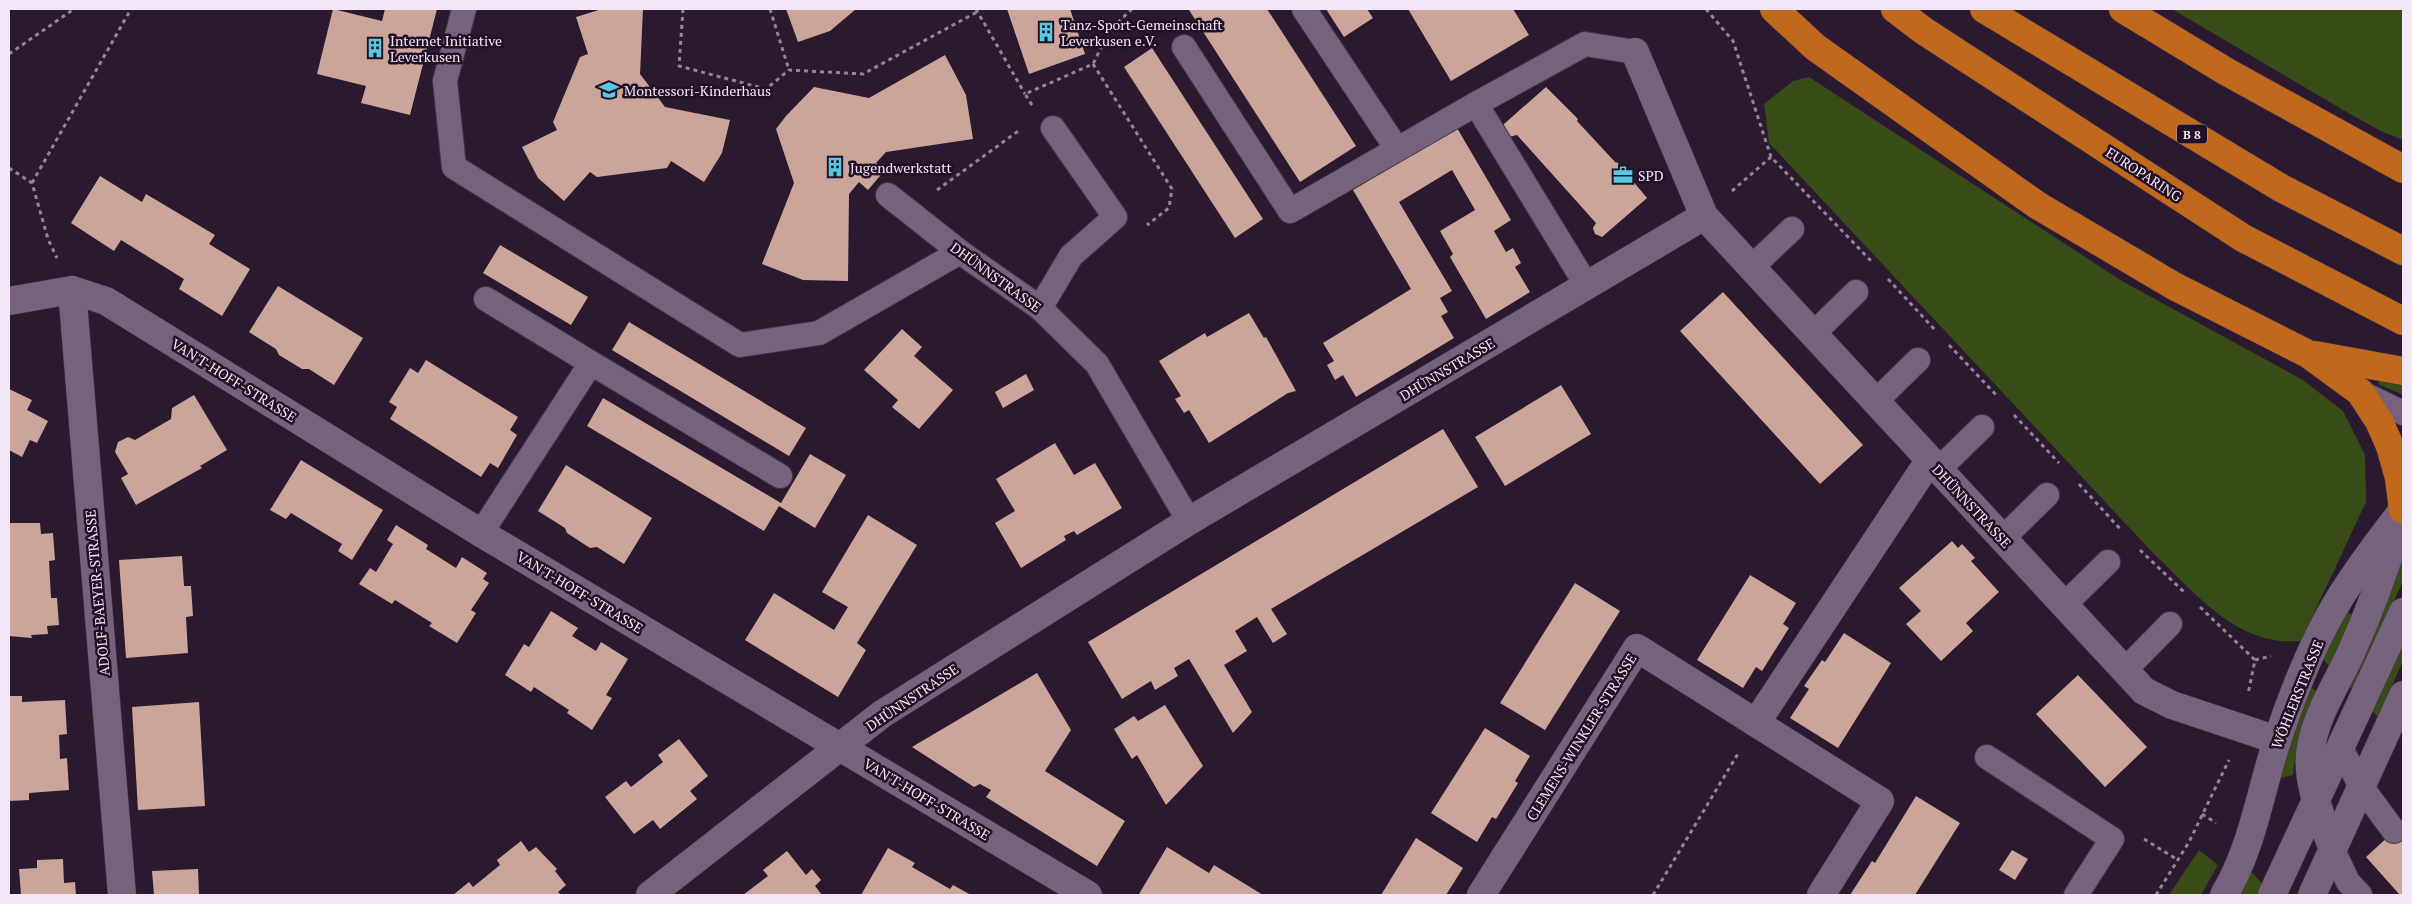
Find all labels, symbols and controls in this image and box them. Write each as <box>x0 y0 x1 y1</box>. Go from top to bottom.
place label: Tanz-Sport-Gemeinschaft Leverkusen e.V. <box>1061 15 1223 50</box>
building icon: Tanz-Sport-Gemeinschaft Leverkusen e.V. <box>1035 21 1057 43</box>
place label: Internet Initiative Leverkusen <box>390 31 502 66</box>
building icon: Internet Initiative Leverkusen <box>364 37 386 59</box>
school or university icon: Montessori-Kinderhaus <box>598 79 620 101</box>
place label: Montessori-Kinderhaus <box>624 81 771 100</box>
road number: B 8 <box>2177 125 2207 144</box>
street label: EUROPARING <box>2102 142 2186 206</box>
building icon: Jugendwerkstatt <box>824 156 846 178</box>
place label: Jugendwerkstatt <box>850 158 952 177</box>
office icon: SPD <box>1612 164 1634 186</box>
place label: SPD <box>1638 166 1664 185</box>
street label: DHÜNNSTRASSE <box>947 238 1045 316</box>
street label: DHÜNNSTRASSE <box>1396 333 1498 405</box>
street label: VAN'T-HOFF-STRASSE <box>168 334 300 426</box>
street label: DHÜNNSTRASSE <box>1928 460 2016 552</box>
street label: ADOLF-BAEYER-STRASSE <box>80 509 114 677</box>
street label: VAN'T-HOFF-STRASSE <box>513 547 647 637</box>
street label: WÖHLERSTRASSE <box>2267 637 2327 751</box>
street label: CLEMENS-WINKLER-STRASSE <box>1522 650 1640 824</box>
street label: DHÜNNSTRASSE <box>862 659 962 735</box>
street label: VAN'T-HOFF-STRASSE <box>860 754 994 844</box>

